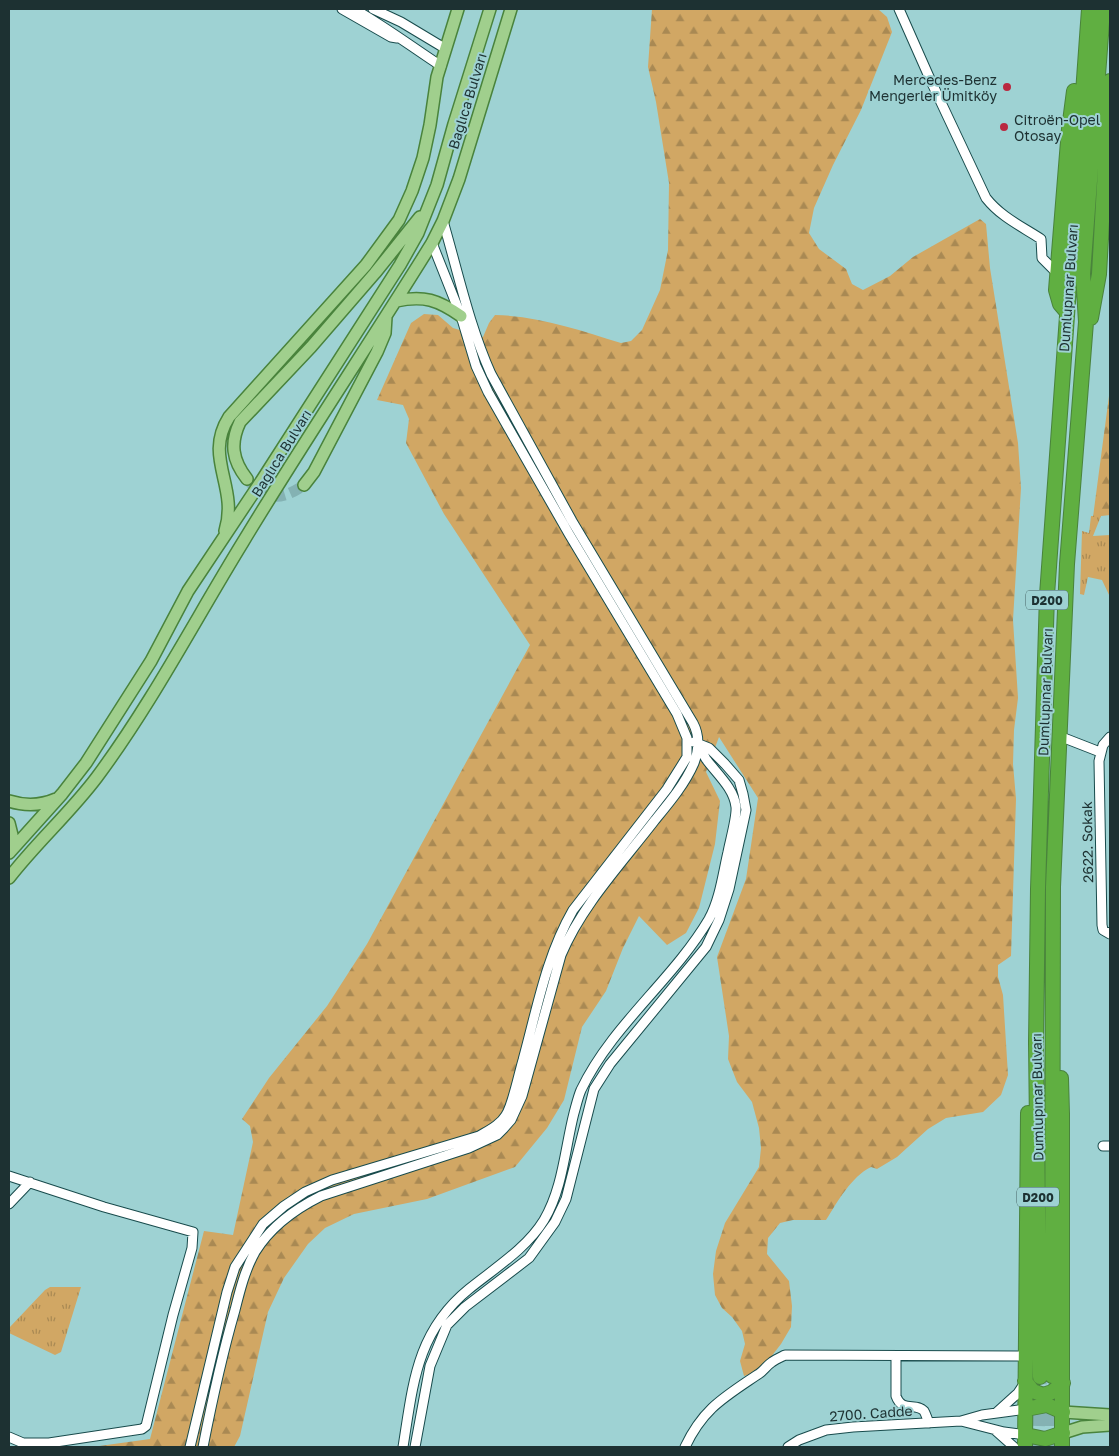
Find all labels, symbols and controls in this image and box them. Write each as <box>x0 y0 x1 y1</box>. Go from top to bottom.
street label: Bağlıca Bulvarı <box>444 51 490 151</box>
place label: Mercedes-Benz Mengerler Ümitköy <box>869 71 997 104</box>
marker: Mercedes-Benz Mengerler Ümitköy <box>1001 81 1013 93</box>
place label: Citroën-Opel Otosay <box>1014 111 1100 144</box>
marker: Citroën-Opel Otosay <box>998 121 1010 133</box>
street label: Dumlupınar Bulvarı <box>1055 224 1081 352</box>
street label: Bağlıca Bulvarı <box>247 406 315 500</box>
road number: D200 <box>1026 590 1068 610</box>
street label: Dumlupınar Bulvarı <box>1034 628 1056 756</box>
street label: 2622. Sokak <box>1078 801 1096 883</box>
street label: Dumlupınar Bulvarı <box>1027 1033 1047 1161</box>
road number: D200 <box>1017 1188 1059 1206</box>
street label: 2700. Cadde <box>829 1402 913 1424</box>

